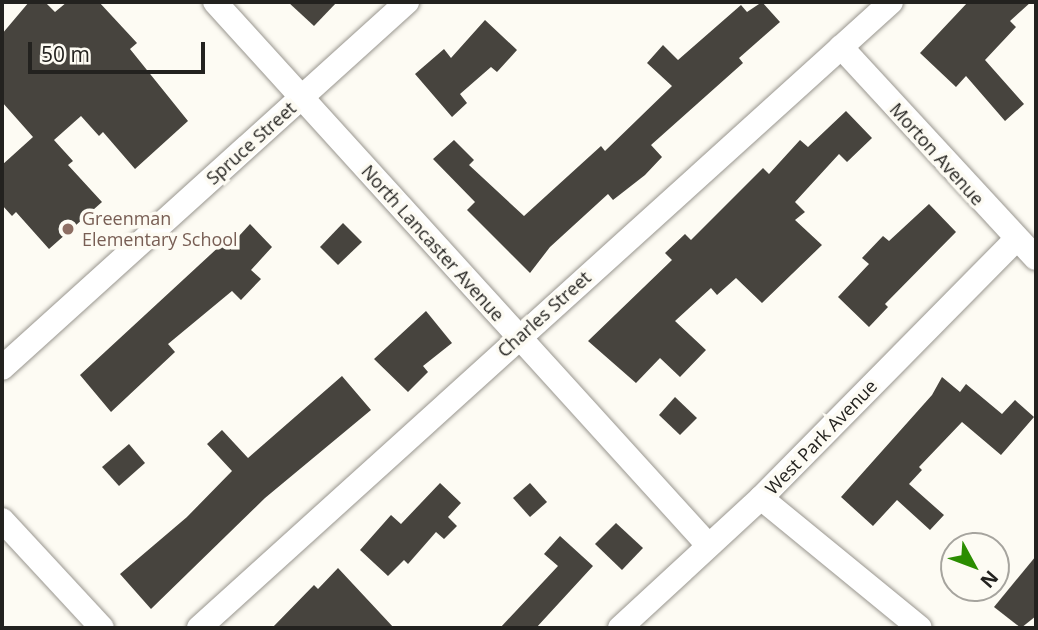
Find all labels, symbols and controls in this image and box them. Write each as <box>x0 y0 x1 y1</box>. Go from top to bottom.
scale bar <box>32 28 208 72</box>
text: 50 m <box>41 40 90 68</box>
street label: Spruce Street <box>202 97 300 189</box>
street label: Morton Avenue <box>885 98 989 210</box>
street label: North Lancaster Avenue <box>357 160 509 326</box>
place label: Greenman Elementary School <box>82 208 238 250</box>
marker: Greenman Elementary School <box>60 221 76 237</box>
street label: Charles Street <box>493 267 595 361</box>
street label: West Park Avenue <box>761 375 881 499</box>
north arrow <box>940 532 1010 602</box>
text: N <box>974 565 1004 594</box>

